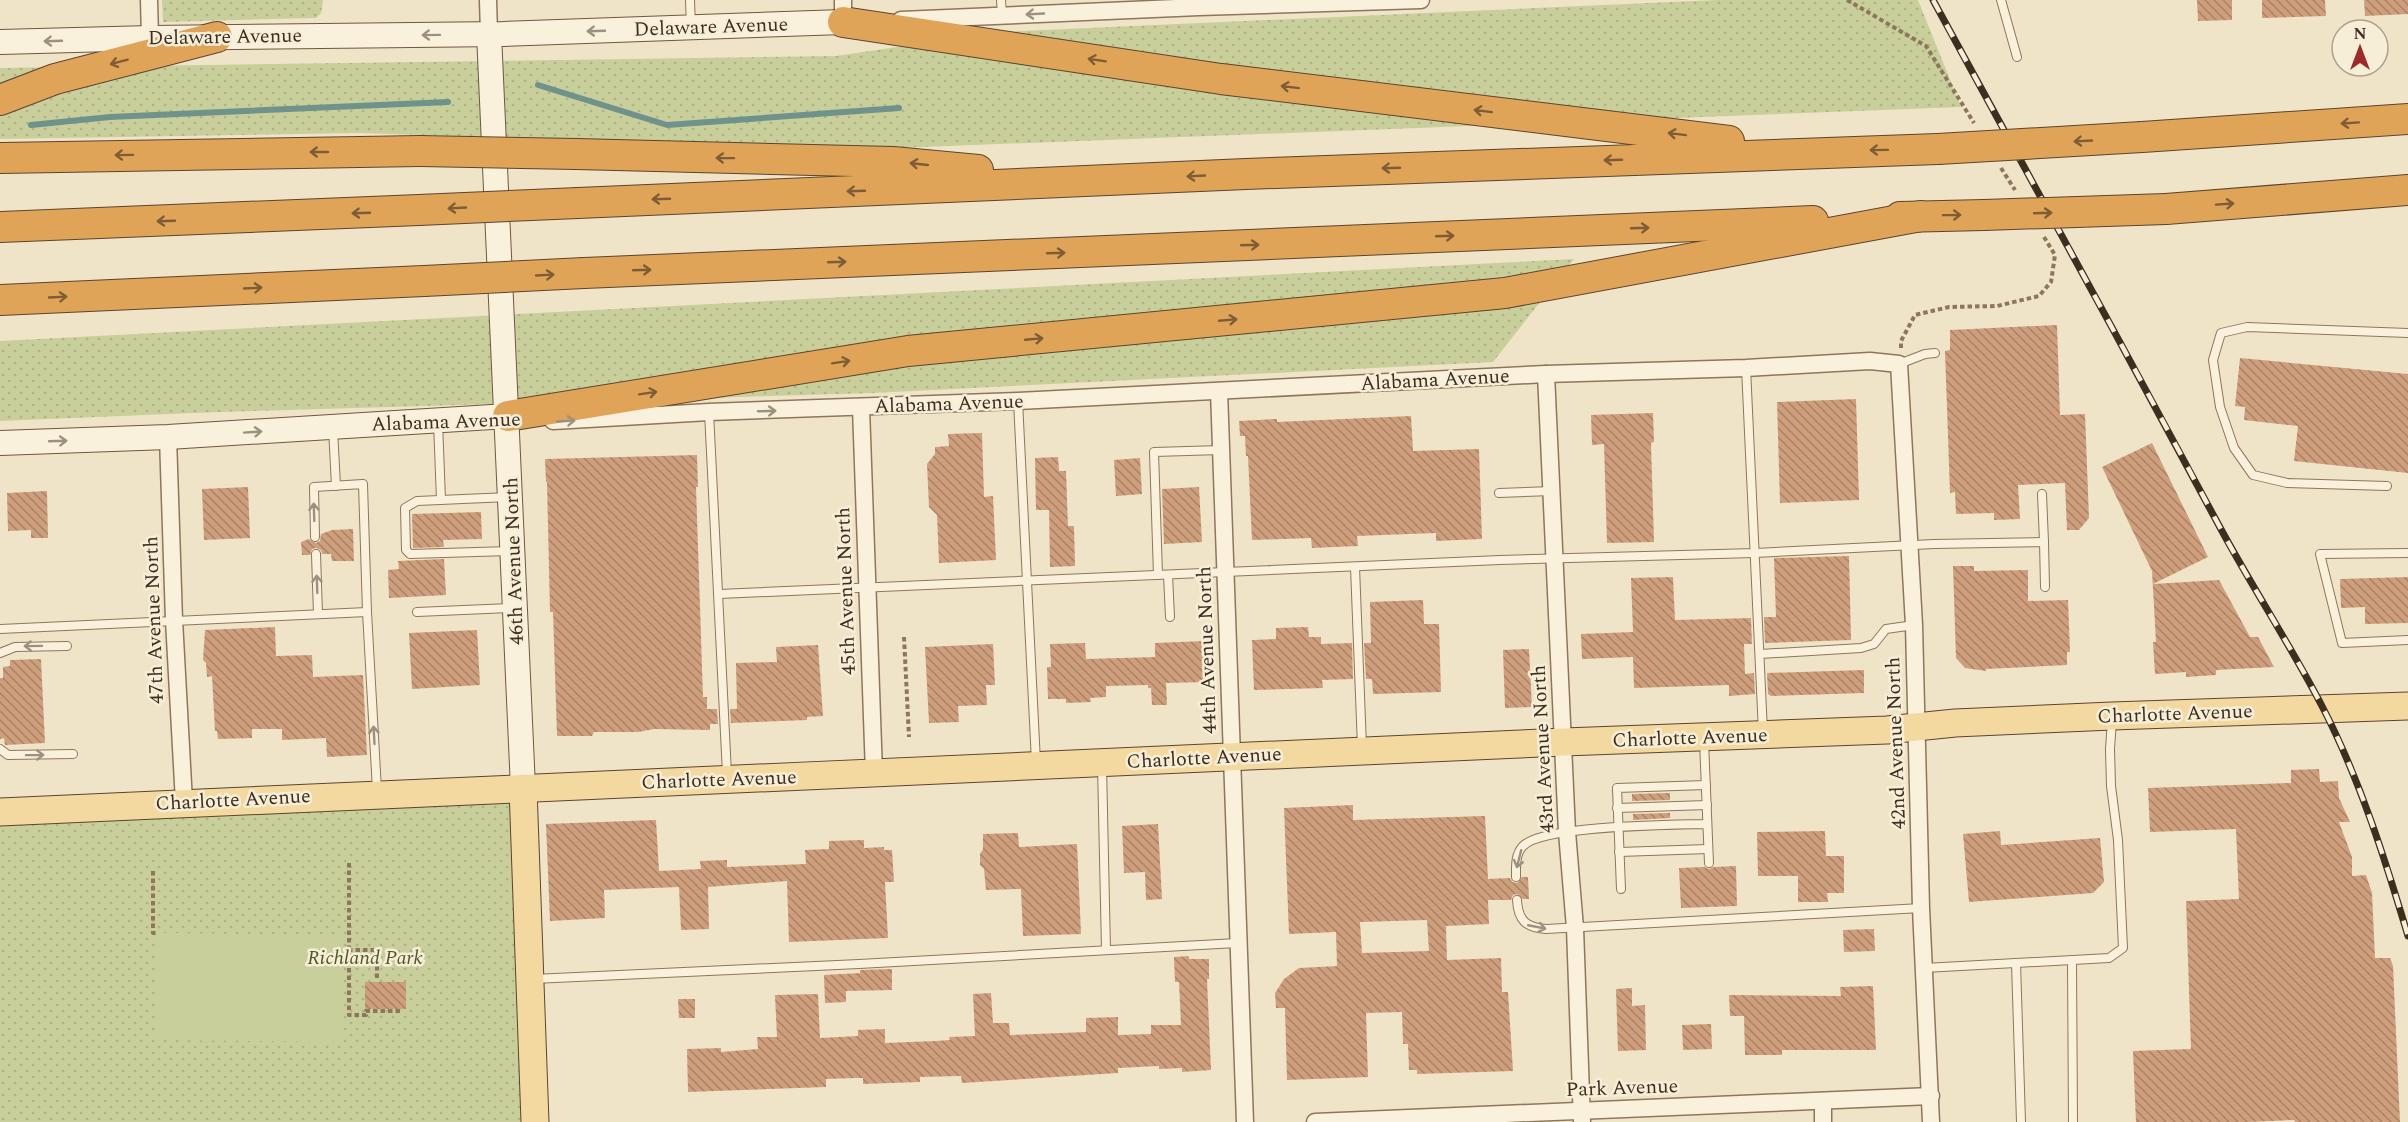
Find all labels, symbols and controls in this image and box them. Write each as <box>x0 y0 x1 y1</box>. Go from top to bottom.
one-way arrow <box>1026 8 1046 19</box>
street label: Delaware Avenue <box>633 9 789 45</box>
north arrow <box>2330 18 2390 78</box>
street label: Delaware Avenue <box>148 21 302 53</box>
text: N <box>2353 22 2367 46</box>
one-way arrow <box>586 25 606 36</box>
one-way arrow <box>421 29 441 41</box>
one-way arrow <box>44 35 64 47</box>
one-way arrow <box>1087 55 1107 66</box>
one-way arrow <box>110 57 129 69</box>
one-way arrow <box>1280 81 1300 92</box>
one-way arrow <box>1474 105 1494 116</box>
one-way arrow <box>2340 118 2360 129</box>
one-way arrow <box>1667 129 1687 140</box>
one-way arrow <box>2074 135 2094 146</box>
one-way arrow <box>1870 145 1890 156</box>
one-way arrow <box>310 146 330 158</box>
one-way arrow <box>115 149 135 161</box>
one-way arrow <box>715 152 735 164</box>
one-way arrow <box>1603 154 1623 165</box>
one-way arrow <box>910 158 930 169</box>
one-way arrow <box>1381 163 1401 174</box>
one-way arrow <box>1186 170 1206 181</box>
one-way arrow <box>846 185 866 196</box>
one-way arrow <box>652 193 672 205</box>
one-way arrow <box>2214 199 2234 210</box>
one-way arrow <box>447 203 467 214</box>
one-way arrow <box>351 207 371 218</box>
one-way arrow <box>2032 207 2052 218</box>
one-way arrow <box>1942 210 1962 221</box>
one-way arrow <box>157 215 177 226</box>
one-way arrow <box>1630 223 1650 234</box>
one-way arrow <box>1435 231 1455 242</box>
one-way arrow <box>1240 239 1260 250</box>
one-way arrow <box>1045 247 1065 259</box>
one-way arrow <box>827 257 847 268</box>
one-way arrow <box>632 265 652 276</box>
one-way arrow <box>535 269 554 280</box>
one-way arrow <box>243 283 263 294</box>
one-way arrow <box>48 292 68 303</box>
one-way arrow <box>1218 314 1238 325</box>
one-way arrow <box>1024 333 1044 344</box>
one-way arrow <box>830 356 850 367</box>
street label: Alabama Avenue <box>1360 361 1510 399</box>
street label: Alabama Avenue <box>874 386 1024 422</box>
one-way arrow <box>638 387 658 398</box>
street label: Alabama Avenue <box>371 404 521 440</box>
one-way arrow <box>757 405 777 416</box>
one-way arrow <box>555 415 575 426</box>
one-way arrow <box>243 426 263 437</box>
one-way arrow <box>48 435 68 446</box>
street label: 46th Avenue North <box>496 476 532 646</box>
one-way arrow <box>309 502 320 522</box>
street label: 45th Avenue North <box>828 506 864 676</box>
street label: 47th Avenue North <box>136 535 172 705</box>
street label: 44th Avenue North <box>1189 565 1225 735</box>
one-way arrow <box>311 575 322 595</box>
one-way arrow <box>23 640 43 652</box>
street label: 42nd Avenue North <box>1878 656 1914 830</box>
street label: 43rd Avenue North <box>1524 664 1562 834</box>
street label: Charlotte Avenue <box>2097 696 2253 732</box>
street label: Charlotte Avenue <box>1612 720 1768 756</box>
one-way arrow <box>369 726 380 746</box>
street label: Charlotte Avenue <box>1126 739 1282 777</box>
one-way arrow <box>25 749 45 760</box>
street label: Charlotte Avenue <box>641 762 797 798</box>
street label: Charlotte Avenue <box>155 781 311 819</box>
one-way arrow <box>1512 849 1524 868</box>
one-way arrow <box>1527 922 1546 933</box>
park label: Richland Park <box>307 943 423 973</box>
street label: Park Avenue <box>1565 1071 1679 1105</box>

